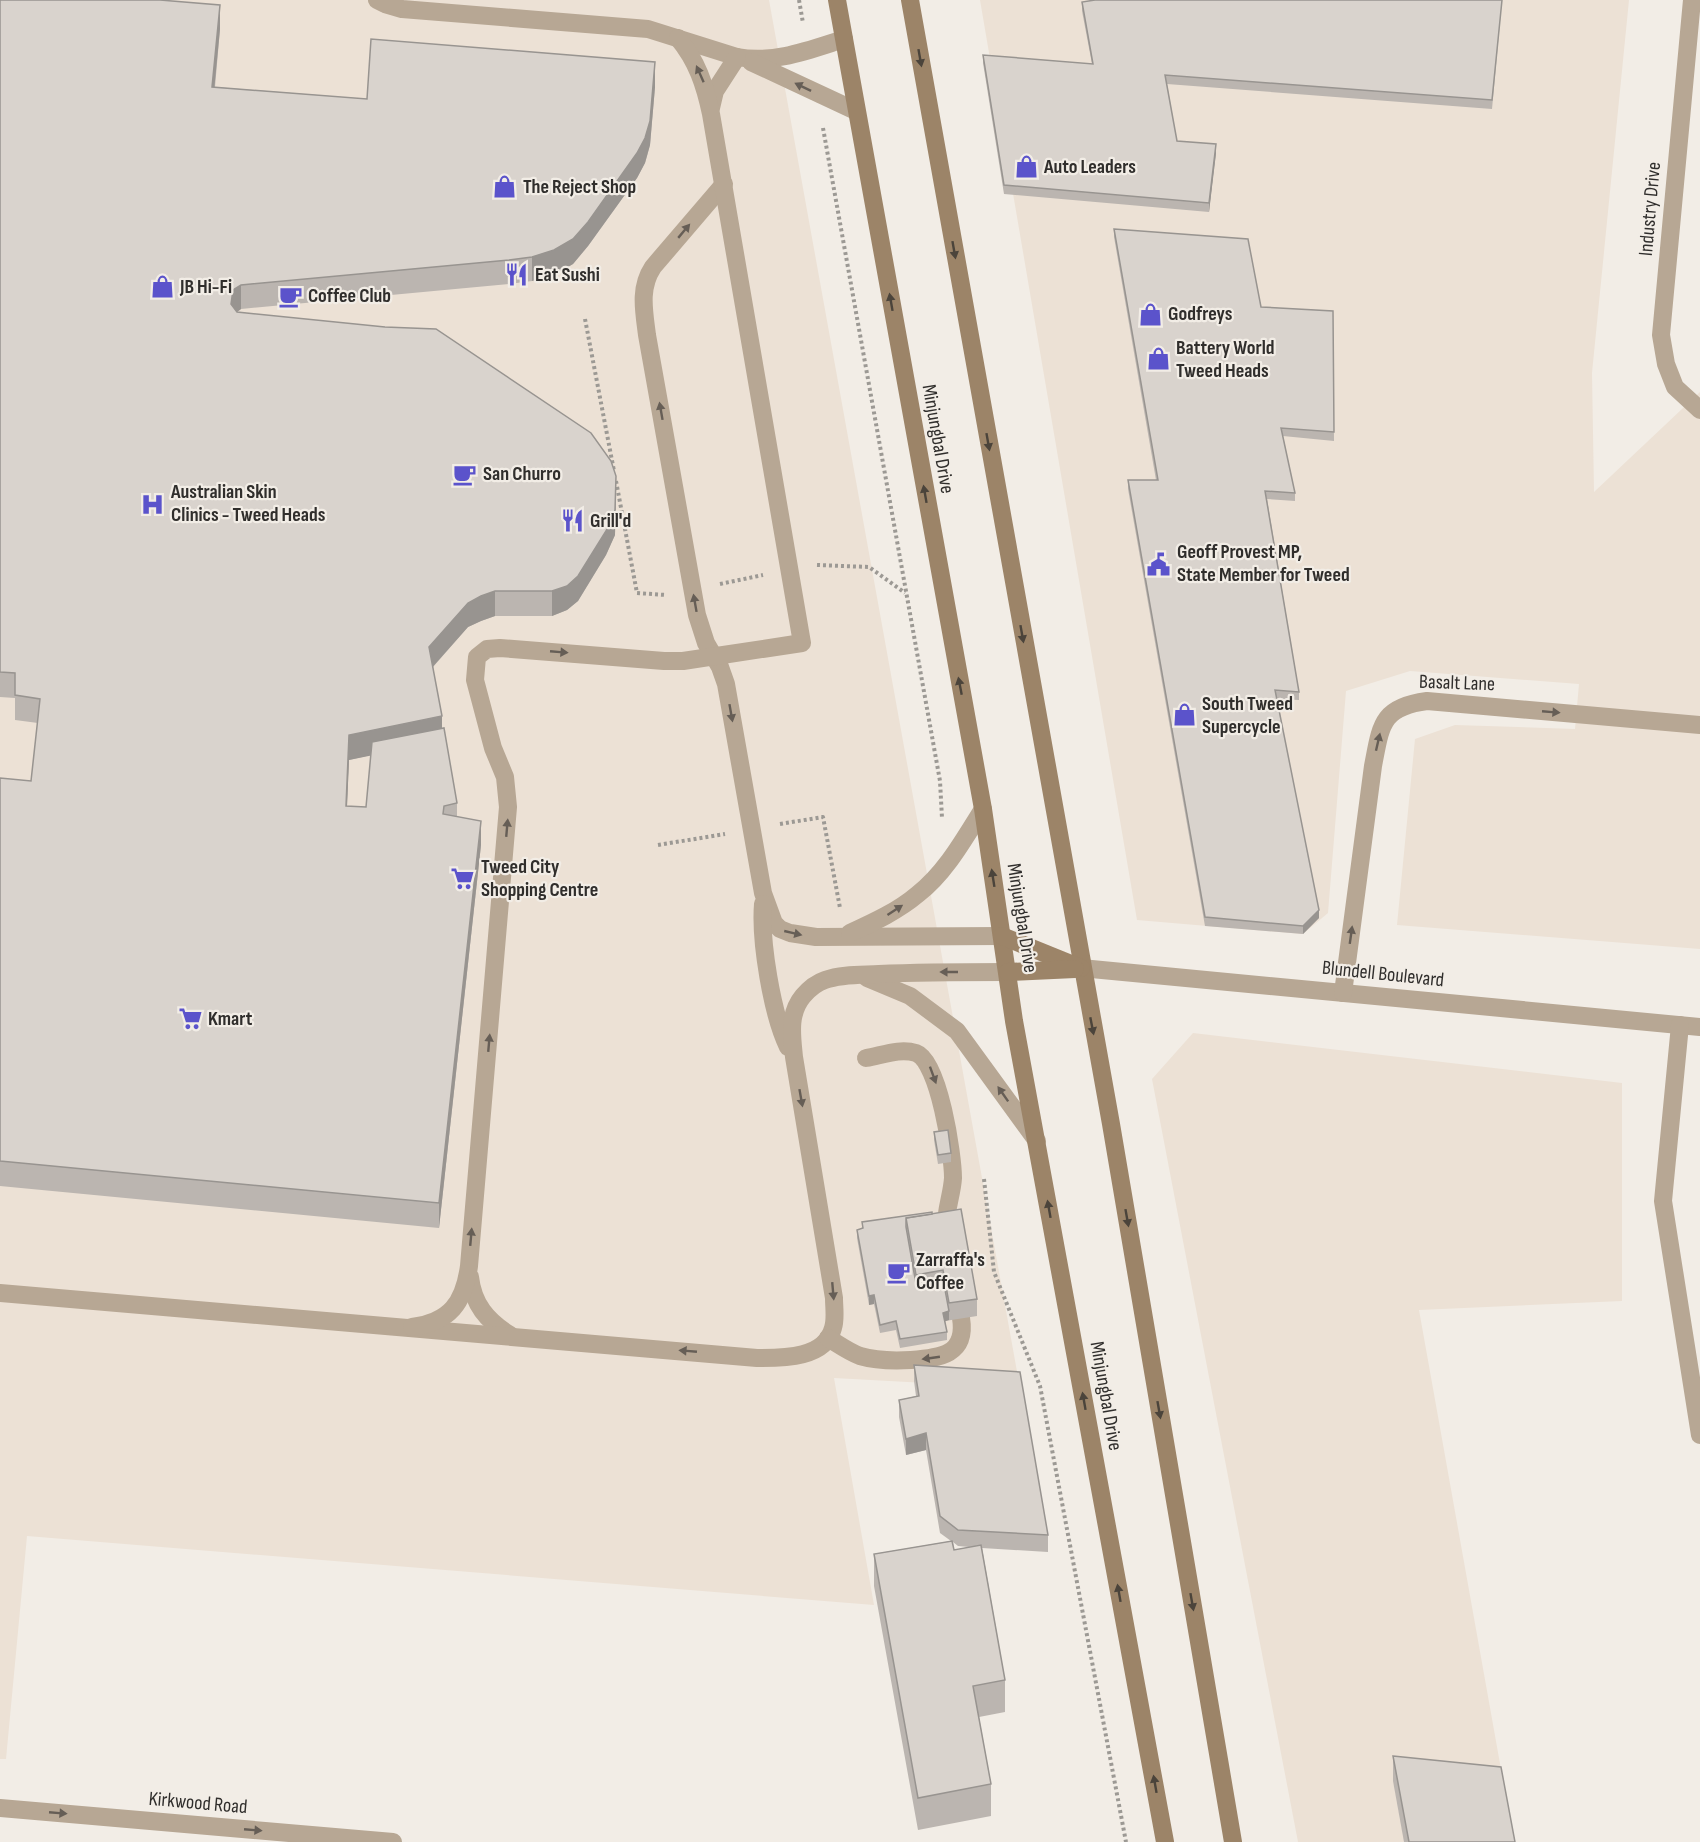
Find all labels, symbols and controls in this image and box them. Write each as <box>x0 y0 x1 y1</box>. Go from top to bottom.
one-way arrow <box>916 48 925 67</box>
one-way arrow <box>695 64 705 82</box>
one-way arrow <box>795 82 812 91</box>
shop icon: Auto Leaders <box>1013 154 1039 180</box>
place label: Auto Leaders <box>1043 155 1136 179</box>
street label: Industry Drive <box>1634 161 1666 257</box>
shop icon: The Reject Shop <box>492 174 518 200</box>
place label: The Reject Shop <box>523 175 636 199</box>
one-way arrow <box>677 223 690 239</box>
one-way arrow <box>950 240 959 259</box>
restaurant icon: Eat Sushi <box>504 262 530 288</box>
place label: Eat Sushi <box>535 263 600 287</box>
shop icon: JB Hi-Fi <box>149 274 175 300</box>
place label: JB Hi-Fi <box>179 275 232 299</box>
cafe icon: Coffee Club <box>277 283 303 309</box>
place label: Coffee Club <box>308 284 391 308</box>
one-way arrow <box>886 293 895 312</box>
shop icon: Godfreys <box>1137 301 1163 327</box>
place label: Godfreys <box>1168 302 1233 326</box>
place label: Battery World Tweed Heads <box>1176 336 1274 383</box>
shop icon: Battery World Tweed Heads <box>1145 346 1171 372</box>
street label: Minjungbal Drive <box>917 383 959 495</box>
one-way arrow <box>656 401 665 420</box>
one-way arrow <box>984 432 993 451</box>
cafe icon: San Churro <box>452 461 478 487</box>
place label: San Churro <box>483 462 561 486</box>
place label: Australian Skin Clinics - Tweed Heads <box>170 480 326 527</box>
one-way arrow <box>920 485 929 504</box>
hospital icon: Australian Skin Clinics - Tweed Heads <box>140 491 166 517</box>
restaurant icon: Grill'd <box>559 508 585 534</box>
place label: Grill'd <box>590 509 631 533</box>
place label: Geoff Provest MP, State Member for Tweed <box>1177 540 1350 587</box>
public building icon: Geoff Provest MP, State Member for Tweed <box>1146 551 1172 577</box>
one-way arrow <box>690 593 699 612</box>
one-way arrow <box>1018 624 1027 643</box>
one-way arrow <box>549 648 568 657</box>
street label: Basalt Lane <box>1419 670 1495 696</box>
one-way arrow <box>955 677 964 696</box>
place label: South Tweed Supercycle <box>1202 692 1293 739</box>
shop icon: South Tweed Supercycle <box>1171 702 1197 728</box>
one-way arrow <box>727 704 736 723</box>
one-way arrow <box>1542 707 1561 717</box>
one-way arrow <box>1374 732 1384 751</box>
one-way arrow <box>502 818 511 837</box>
place label: Tweed City Shopping Centre <box>481 855 598 902</box>
street label: Minjungbal Drive <box>1002 862 1042 974</box>
supermarket icon: Tweed City Shopping Centre <box>450 865 476 891</box>
one-way arrow <box>989 869 998 888</box>
one-way arrow <box>887 905 903 916</box>
one-way arrow <box>1346 925 1355 944</box>
one-way arrow <box>784 928 802 938</box>
street label: Blundell Boulevard <box>1321 956 1445 992</box>
one-way arrow <box>940 967 959 977</box>
supermarket icon: Kmart <box>177 1006 203 1032</box>
place label: Kmart <box>208 1007 253 1031</box>
one-way arrow <box>1088 1016 1097 1035</box>
one-way arrow <box>484 1034 494 1053</box>
one-way arrow <box>929 1066 938 1084</box>
one-way arrow <box>997 1086 1009 1102</box>
one-way arrow <box>797 1089 806 1108</box>
one-way arrow <box>1044 1199 1053 1218</box>
one-way arrow <box>1122 1208 1131 1227</box>
one-way arrow <box>466 1228 476 1247</box>
place label: Zarraffa's Coffee <box>916 1248 985 1295</box>
cafe icon: Zarraffa's Coffee <box>885 1259 911 1285</box>
one-way arrow <box>828 1281 838 1300</box>
street label: Minjungbal Drive <box>1085 1340 1127 1452</box>
one-way arrow <box>678 1347 697 1356</box>
one-way arrow <box>921 1353 940 1362</box>
one-way arrow <box>1079 1391 1088 1410</box>
one-way arrow <box>1155 1401 1164 1420</box>
one-way arrow <box>1115 1583 1124 1602</box>
one-way arrow <box>1188 1593 1197 1612</box>
one-way arrow <box>1150 1775 1159 1794</box>
street label: Kirkwood Road <box>148 1787 248 1819</box>
one-way arrow <box>49 1808 68 1818</box>
one-way arrow <box>243 1825 262 1835</box>

